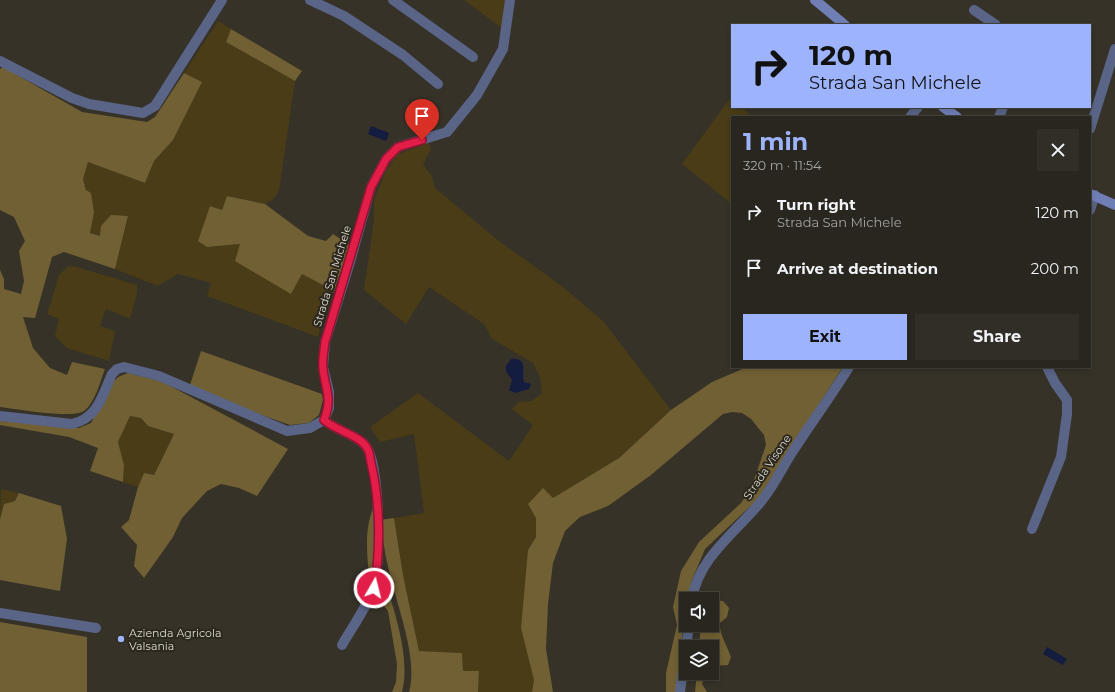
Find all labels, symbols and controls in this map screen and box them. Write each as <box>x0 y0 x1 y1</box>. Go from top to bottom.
text: 120 m <box>809 38 893 72</box>
icon: right <box>743 40 795 92</box>
text: Strada San Michele <box>809 72 981 94</box>
pin <box>405 99 439 140</box>
icon: arrive <box>411 105 433 127</box>
text: 1 min <box>743 127 808 156</box>
button: close <box>1037 129 1079 171</box>
text: 320 m · 11:54 <box>743 157 822 173</box>
text: Turn right <box>777 195 856 214</box>
icon: right <box>743 201 765 223</box>
text: 120 m <box>1035 203 1079 222</box>
text: Strada San Michele <box>777 214 902 230</box>
street label: Strada San Michele <box>310 223 354 328</box>
icon: arrive <box>743 257 765 279</box>
text: Arrive at destination <box>777 259 938 278</box>
text: 200 m <box>1031 259 1079 278</box>
button: Exit <box>743 314 907 360</box>
button: Share <box>915 314 1079 360</box>
street label: Strada Visone <box>740 432 794 502</box>
position arrow <box>353 567 395 609</box>
map controls <box>679 592 719 680</box>
button: sound <box>679 592 719 632</box>
place label: Azienda Agricola Valsania <box>129 626 221 653</box>
marker: Azienda Agricola Valsania <box>116 634 126 644</box>
button: layers <box>679 640 719 680</box>

